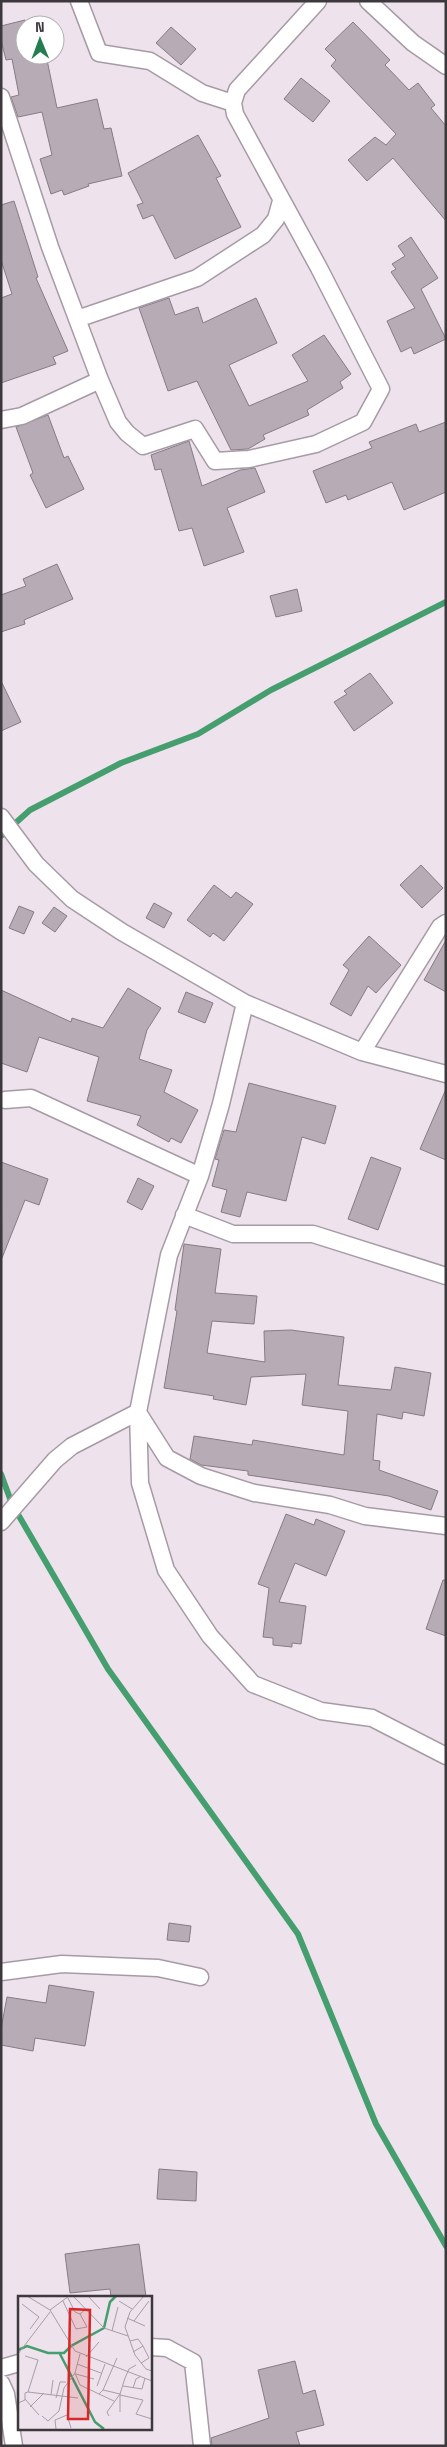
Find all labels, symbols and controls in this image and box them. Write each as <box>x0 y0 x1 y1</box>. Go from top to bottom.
north arrow <box>15 15 65 65</box>
text: N <box>35 18 45 36</box>
inset map <box>18 2296 151 2430</box>

